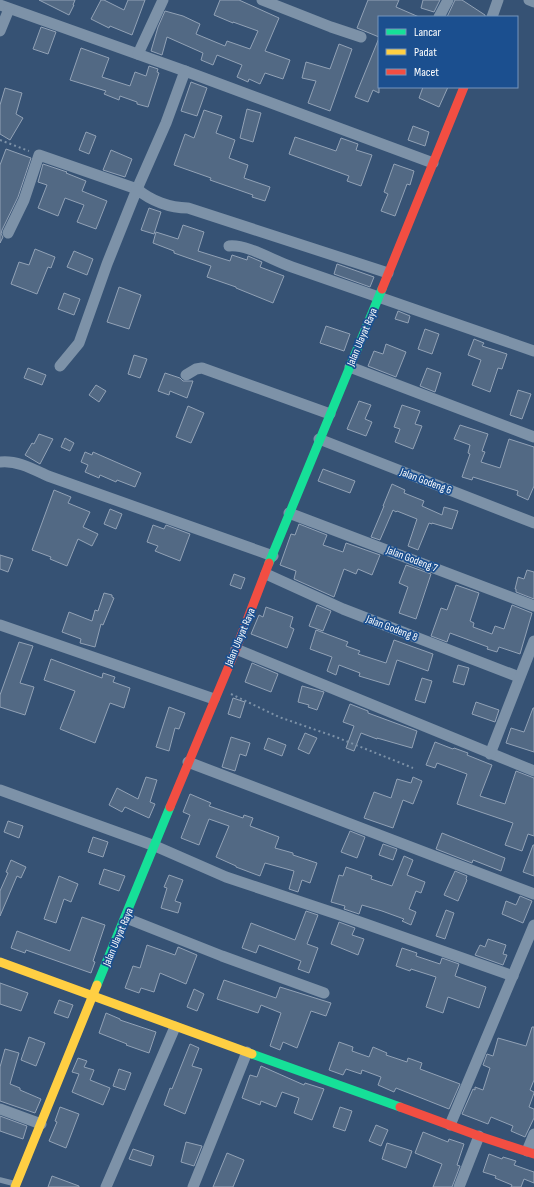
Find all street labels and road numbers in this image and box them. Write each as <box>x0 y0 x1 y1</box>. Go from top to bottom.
street label: Jalan Ulayat Raya <box>344 306 380 369</box>
street label: Jalan Godeng 6 <box>398 465 454 497</box>
street label: Jalan Godeng 7 <box>384 543 440 575</box>
street label: Jalan Ulayat Raya <box>222 606 258 669</box>
street label: Jalan Godeng 8 <box>364 612 420 644</box>
street label: Jalan Ulayat Raya <box>100 906 136 969</box>

